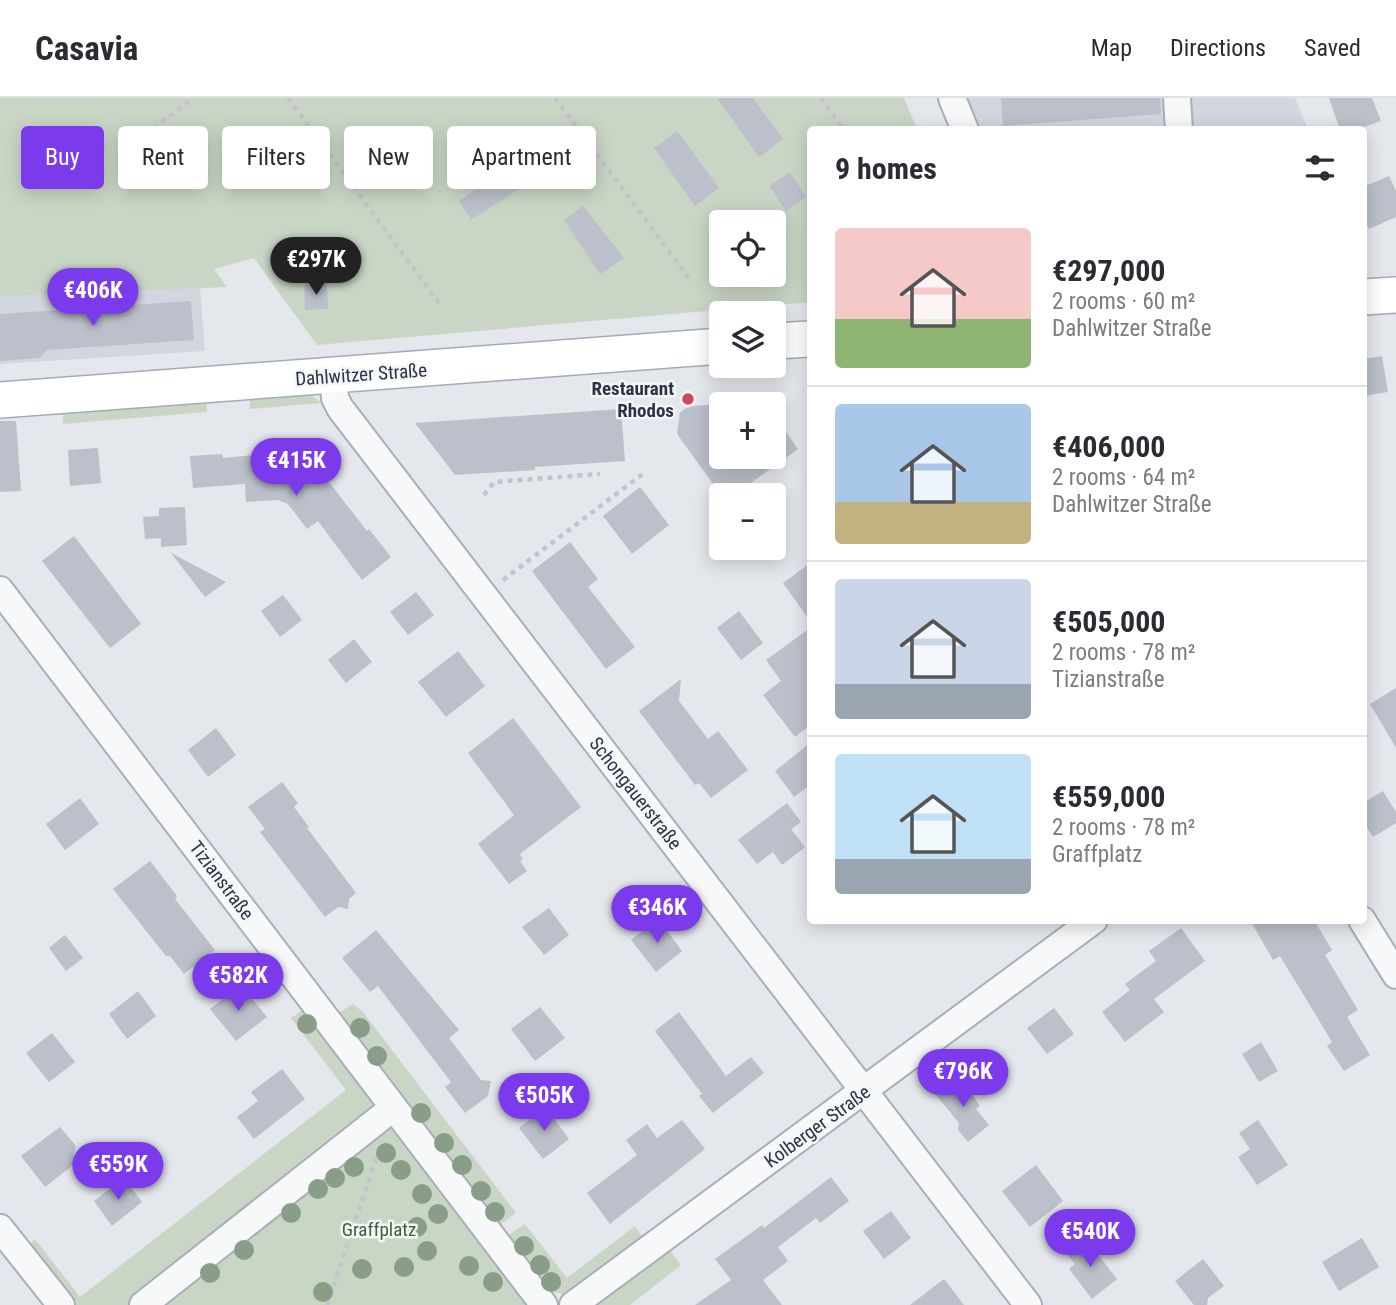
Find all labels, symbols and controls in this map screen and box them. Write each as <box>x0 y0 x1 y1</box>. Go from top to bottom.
text: Casavia <box>35 29 138 68</box>
text: Map <box>1091 34 1132 62</box>
text: Directions <box>1170 34 1266 62</box>
text: Saved <box>1304 34 1361 62</box>
chip: Buy <box>21 126 104 189</box>
chip: Rent <box>118 126 208 189</box>
chip: Filters <box>222 126 330 189</box>
chip: New <box>344 126 433 189</box>
chip: Apartment <box>447 126 596 189</box>
icon: filters <box>1301 149 1339 187</box>
text: 9 homes <box>835 151 937 186</box>
map controls <box>709 210 786 560</box>
button: locate <box>709 210 786 287</box>
pin: €297K <box>267 238 365 297</box>
text: €297K <box>286 246 346 273</box>
text: €297,000 <box>1052 253 1165 288</box>
icon: home <box>891 256 975 340</box>
pin: €406K <box>44 268 142 328</box>
text: €406K <box>63 277 123 304</box>
text: 2 rooms · 60 m² <box>1052 288 1195 315</box>
button: layers <box>709 301 786 378</box>
text: Dahlwitzer Straße <box>1052 315 1212 342</box>
street label: Dahlwitzer Straße <box>294 358 428 391</box>
place label: Restaurant Rhodos <box>592 377 674 422</box>
marker: Restaurant Rhodos <box>680 391 696 407</box>
button: + <box>709 392 786 469</box>
text: €406,000 <box>1052 429 1165 464</box>
icon: home <box>891 432 975 516</box>
pin: €415K <box>247 438 345 498</box>
text: €415K <box>266 447 326 474</box>
text: 2 rooms · 64 m² <box>1052 464 1195 491</box>
button: − <box>709 483 786 560</box>
text: Dahlwitzer Straße <box>1052 491 1212 518</box>
text: €505,000 <box>1052 604 1165 639</box>
icon: home <box>891 607 975 691</box>
text: 2 rooms · 78 m² <box>1052 639 1195 666</box>
text: Tizianstraße <box>1052 666 1164 693</box>
street label: Schongauerstraße <box>585 732 687 854</box>
text: €559,000 <box>1052 779 1165 814</box>
icon: home <box>891 782 975 866</box>
text: 2 rooms · 78 m² <box>1052 814 1195 841</box>
street label: Tizianstraße <box>184 836 259 924</box>
text: Graffplatz <box>1052 841 1142 868</box>
pin: €346K <box>608 886 706 945</box>
text: €346K <box>627 894 687 921</box>
pin: €582K <box>189 954 287 1013</box>
text: €582K <box>208 962 268 989</box>
pin: €796K <box>914 1049 1012 1109</box>
text: €796K <box>933 1058 993 1085</box>
pin: €505K <box>495 1074 593 1133</box>
street label: Kolberger Straße <box>760 1080 875 1172</box>
text: €505K <box>514 1082 574 1109</box>
pin: €559K <box>69 1142 167 1202</box>
text: €559K <box>88 1151 148 1178</box>
pin: €540K <box>1041 1210 1139 1269</box>
park label: Graffplatz <box>342 1218 416 1241</box>
text: €540K <box>1060 1218 1120 1245</box>

